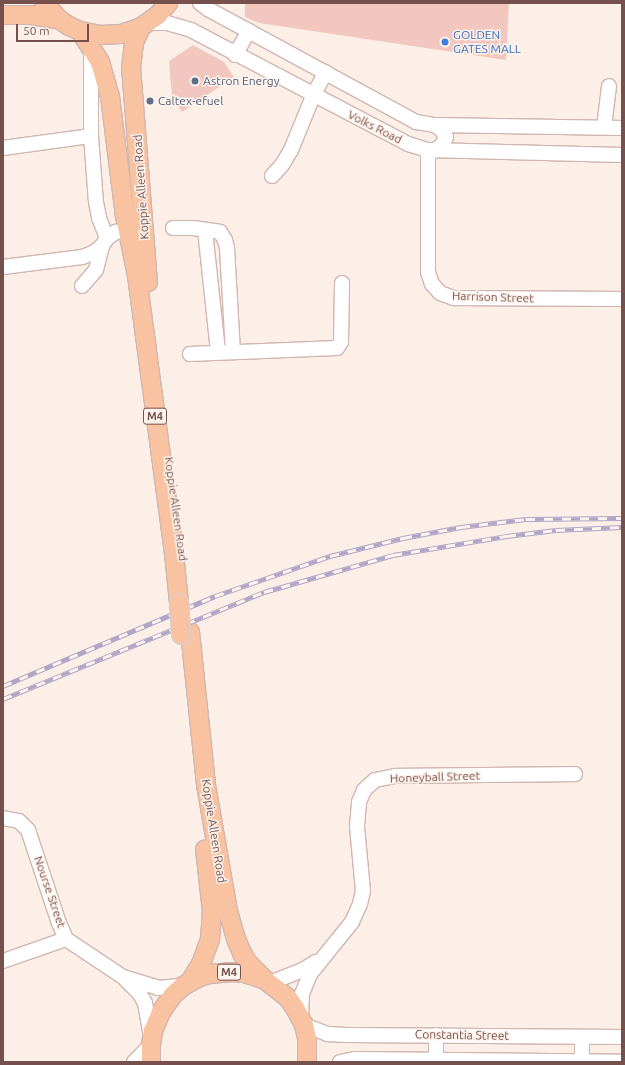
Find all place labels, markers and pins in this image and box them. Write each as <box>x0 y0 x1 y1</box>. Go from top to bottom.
place label: GOLDEN GATES MALL <box>453 28 521 56</box>
marker: GOLDEN GATES MALL <box>440 37 450 47</box>
place label: Astron Energy <box>203 74 279 88</box>
marker: Astron Energy <box>190 76 200 86</box>
place label: Caltex-efuel <box>158 94 223 108</box>
marker: Caltex-efuel <box>145 96 155 106</box>

